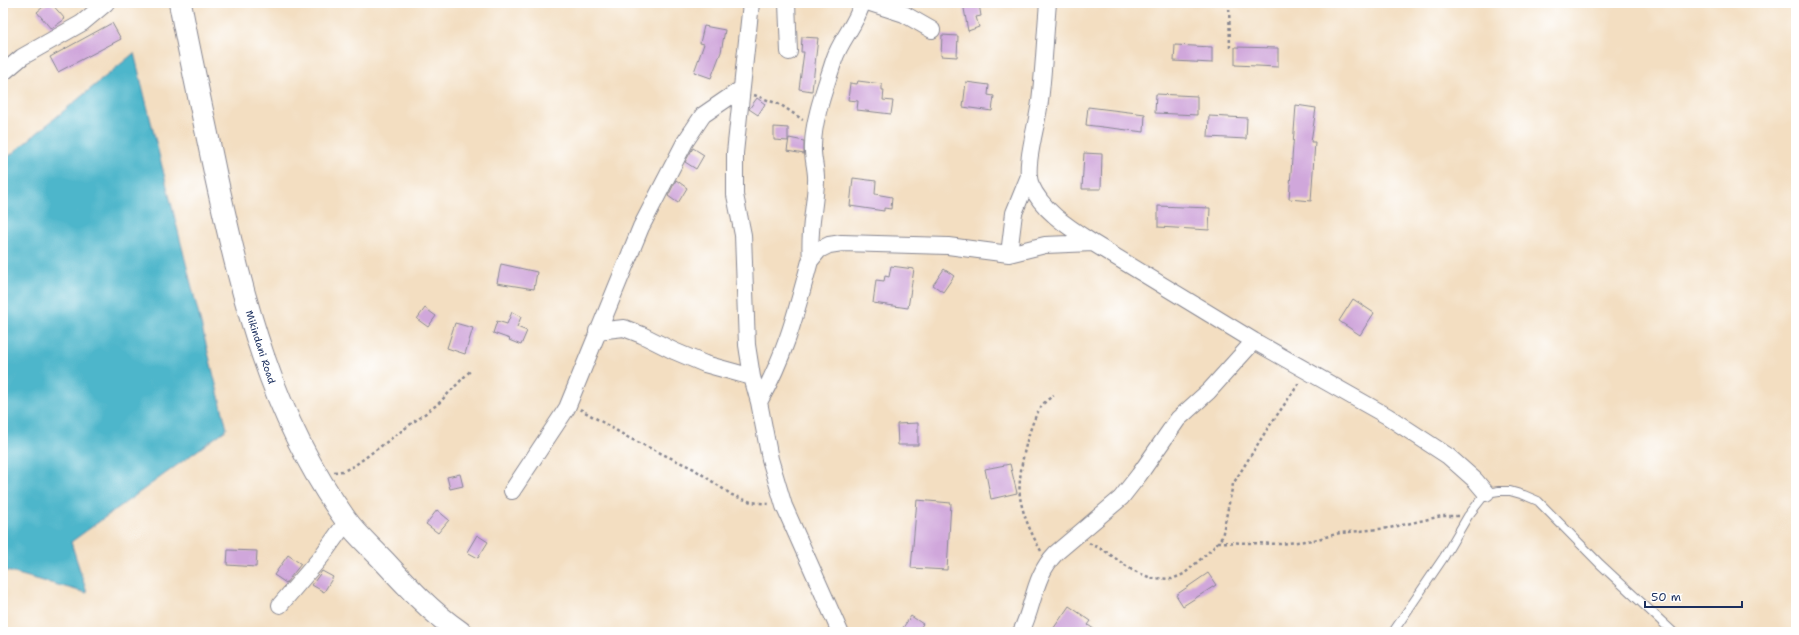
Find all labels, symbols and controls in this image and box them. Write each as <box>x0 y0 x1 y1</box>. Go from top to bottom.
street label: Mikindani Road <box>243 309 279 386</box>
scale bar <box>1645 583 1742 609</box>
text: 50 m <box>1651 589 1681 605</box>

